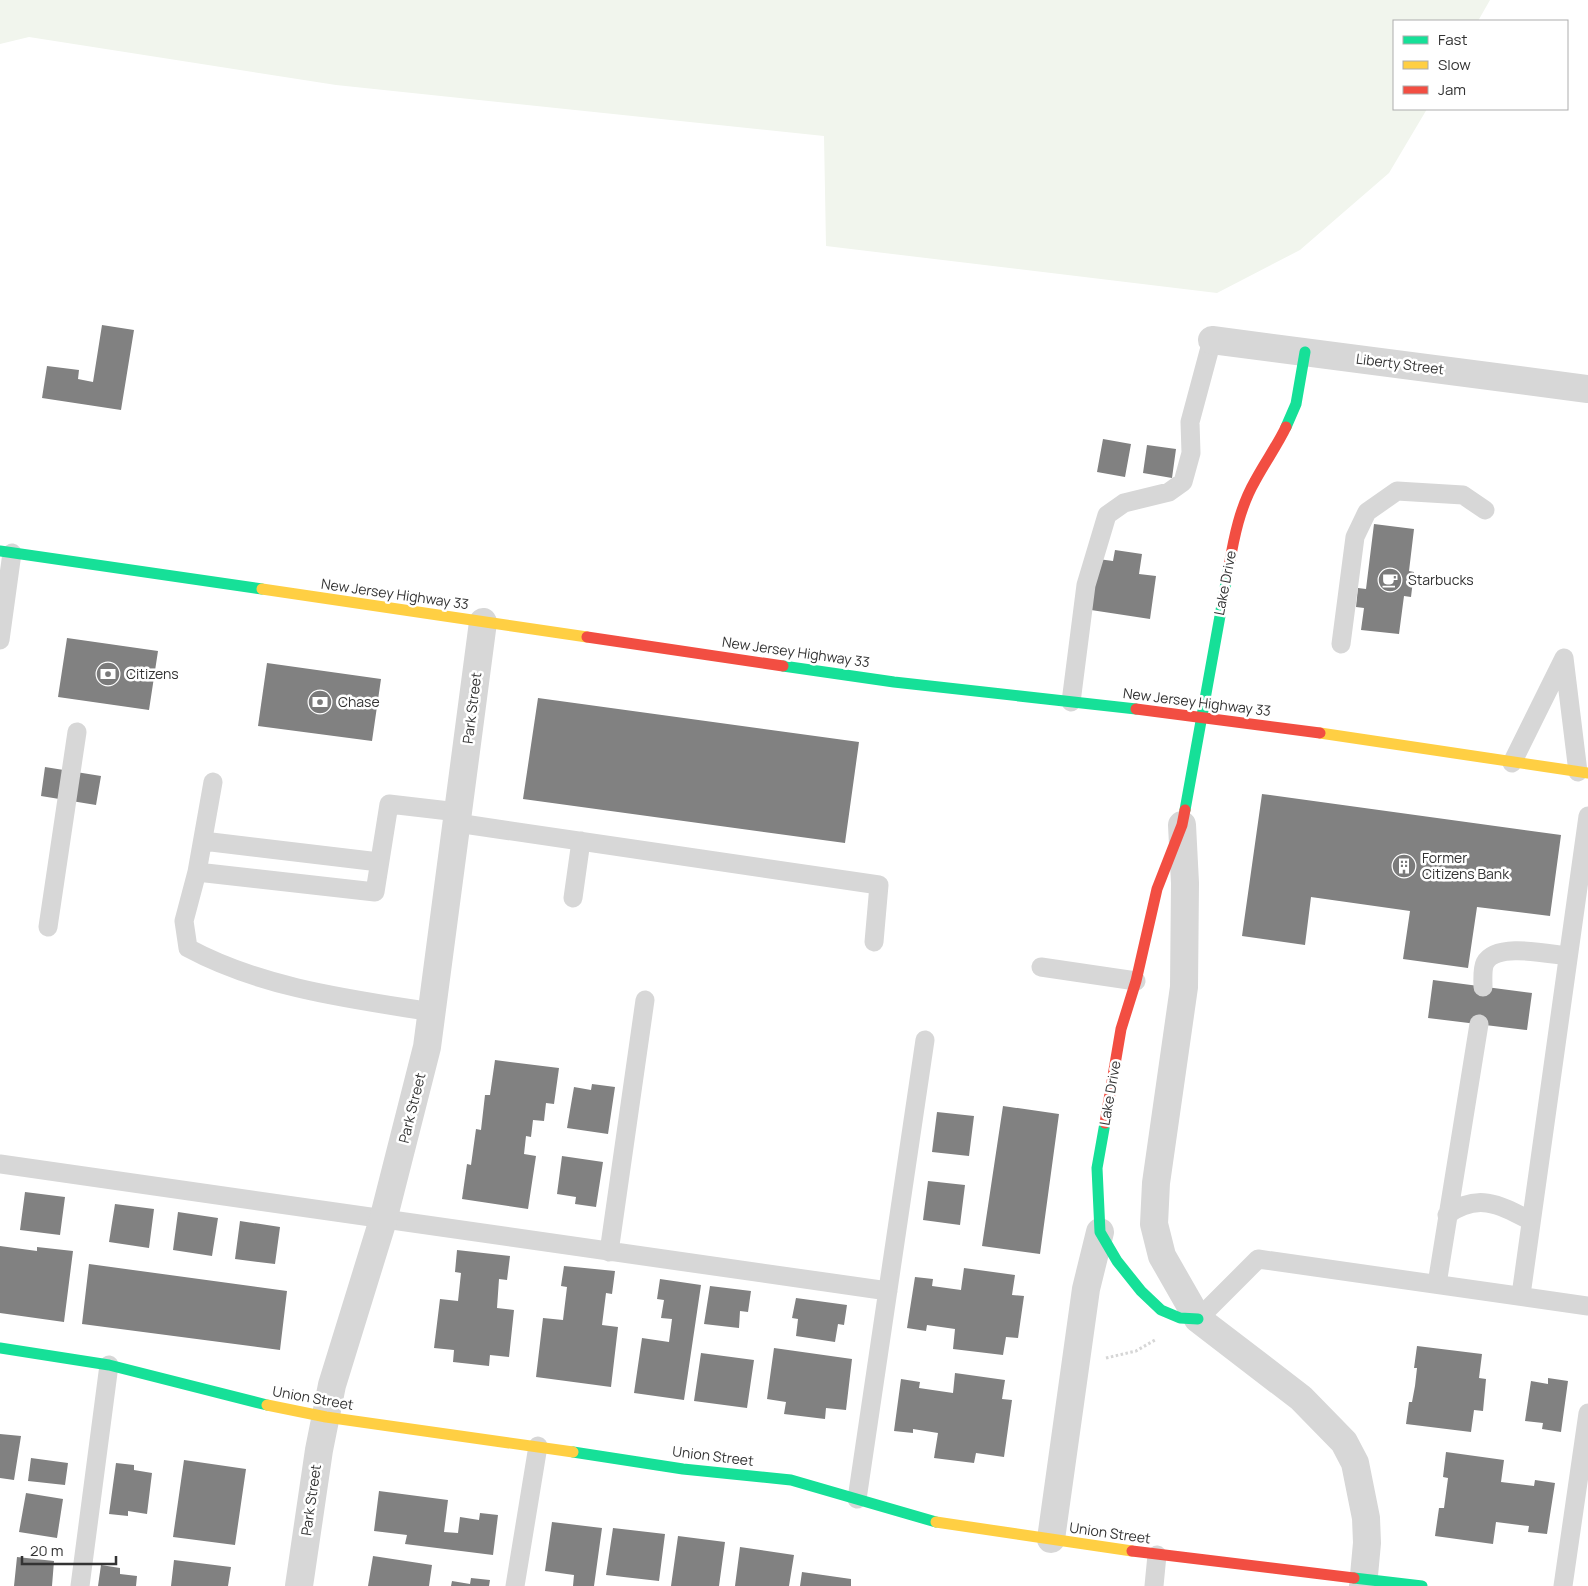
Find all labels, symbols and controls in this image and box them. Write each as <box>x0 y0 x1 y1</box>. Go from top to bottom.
legend <box>1393 20 1568 110</box>
text: Fast <box>1438 29 1467 50</box>
text: Slow <box>1438 54 1471 75</box>
text: Jam <box>1438 79 1466 100</box>
street label: Liberty Street <box>1355 349 1446 378</box>
street label: Lake Drive <box>1209 549 1240 617</box>
cafe icon: Starbucks <box>1377 567 1403 593</box>
place label: Starbucks <box>1408 570 1474 589</box>
street label: New Jersey Highway 33 <box>320 574 470 613</box>
street label: New Jersey Highway 33 <box>721 632 871 671</box>
bank icon: Citizens <box>95 661 121 687</box>
place label: Citizens <box>126 664 179 683</box>
street label: Park Street <box>458 671 485 745</box>
street label: New Jersey Highway 33 <box>1122 683 1272 720</box>
bank icon: Chase <box>307 689 333 715</box>
place label: Chase <box>338 692 380 711</box>
place label: Former Citizens Bank <box>1422 848 1510 883</box>
building icon: Former Citizens Bank <box>1391 853 1417 879</box>
street label: Lake Drive <box>1094 1059 1125 1127</box>
street label: Park Street <box>394 1070 430 1145</box>
street label: Union Street <box>271 1381 355 1414</box>
street label: Union Street <box>671 1441 755 1470</box>
street label: Park Street <box>296 1463 325 1537</box>
street label: Union Street <box>1068 1517 1152 1548</box>
scale bar <box>22 1534 116 1566</box>
text: 20 m <box>30 1540 63 1561</box>

